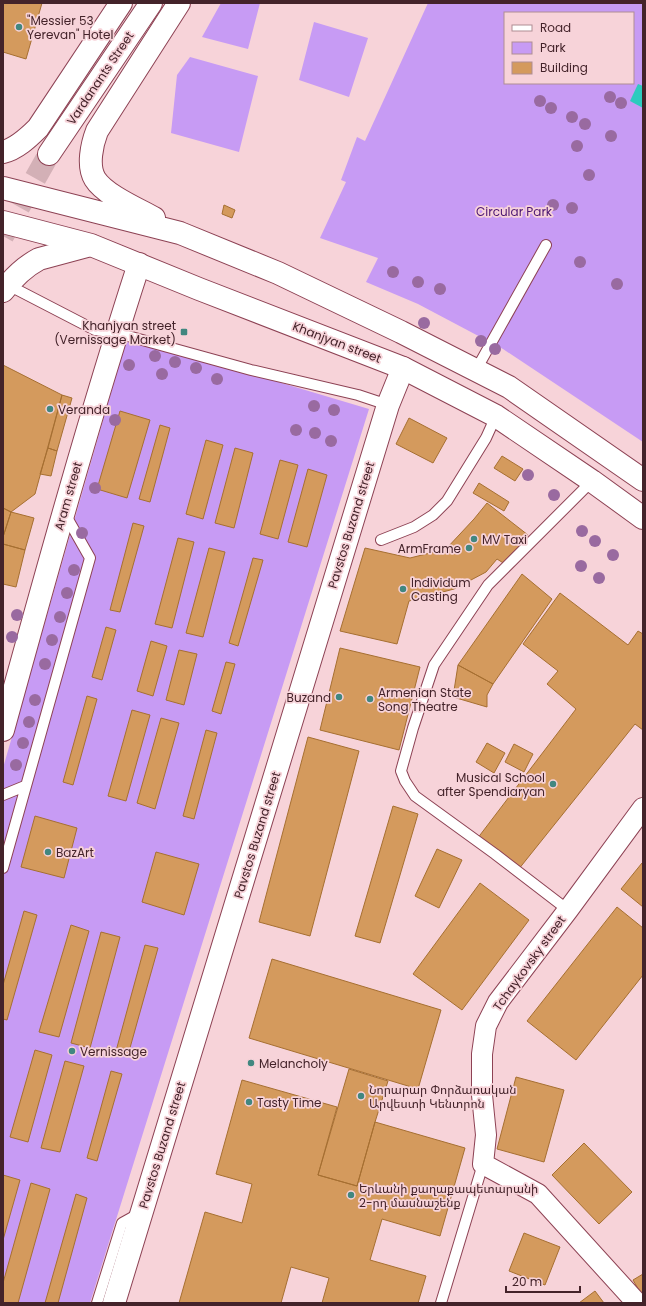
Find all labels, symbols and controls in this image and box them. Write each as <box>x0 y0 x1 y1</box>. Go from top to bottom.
place label: "Messier 53 Yerevan" Hotel <box>27 12 113 43</box>
legend <box>504 12 634 84</box>
text: Road <box>540 19 571 36</box>
marker: "Messier 53 Yerevan" Hotel <box>14 22 24 32</box>
street label: Vardanants Street <box>62 28 138 128</box>
text: Park <box>540 39 567 56</box>
text: Building <box>540 59 588 76</box>
park label: Circular Park <box>476 203 553 220</box>
place label: Khanjyan street (Vernissage Market) <box>54 317 176 348</box>
street label: Khanjyan street <box>290 317 384 367</box>
marker: Khanjyan street (Vernissage Market) <box>179 327 189 337</box>
place label: Veranda <box>58 401 110 418</box>
marker: Veranda <box>45 404 55 414</box>
street label: Aram street <box>50 460 86 532</box>
street label: Pavstos Buzand street <box>324 460 378 590</box>
place label: MV Taxi <box>482 531 527 548</box>
marker: MV Taxi <box>469 534 479 544</box>
place label: ArmFrame <box>398 540 461 557</box>
marker: ArmFrame <box>464 543 474 553</box>
place label: Individum Casting <box>411 574 471 605</box>
marker: Individum Casting <box>398 584 408 594</box>
place label: Armenian State Song Theatre <box>378 684 471 715</box>
place label: Buzand <box>287 689 331 706</box>
marker: Buzand <box>334 692 344 702</box>
marker: Armenian State Song Theatre <box>365 694 375 704</box>
place label: Musical School after Spendiaryan <box>437 769 545 800</box>
street label: Pavstos Buzand street <box>230 770 284 900</box>
marker: Musical School after Spendiaryan <box>548 779 558 789</box>
place label: BazArt <box>56 844 94 861</box>
marker: BazArt <box>43 847 53 857</box>
street label: Tchaykovsky street <box>489 912 569 1014</box>
place label: Vernissage <box>80 1043 147 1060</box>
marker: Vernissage <box>67 1046 77 1056</box>
place label: Melancholy <box>259 1055 328 1072</box>
marker: Melancholy <box>246 1058 256 1068</box>
street label: Pavstos Buzand street <box>135 1080 189 1210</box>
place label: Նորարար Փորձառական Արվեստի Կենտրոն <box>369 1081 517 1112</box>
marker: Նորարար Փորձառական Արվեստի Կենտրոն <box>356 1091 366 1101</box>
place label: Tasty Time <box>257 1094 321 1111</box>
marker: Tasty Time <box>244 1097 254 1107</box>
place label: Երևանի քաղաքապետարանի 2-րդ մասնաշենք <box>359 1180 538 1211</box>
marker: Երևանի քաղաքապետարանի 2-րդ մասնաշենք <box>346 1190 356 1200</box>
scale bar <box>506 1268 580 1294</box>
text: 20 m <box>512 1273 542 1290</box>

